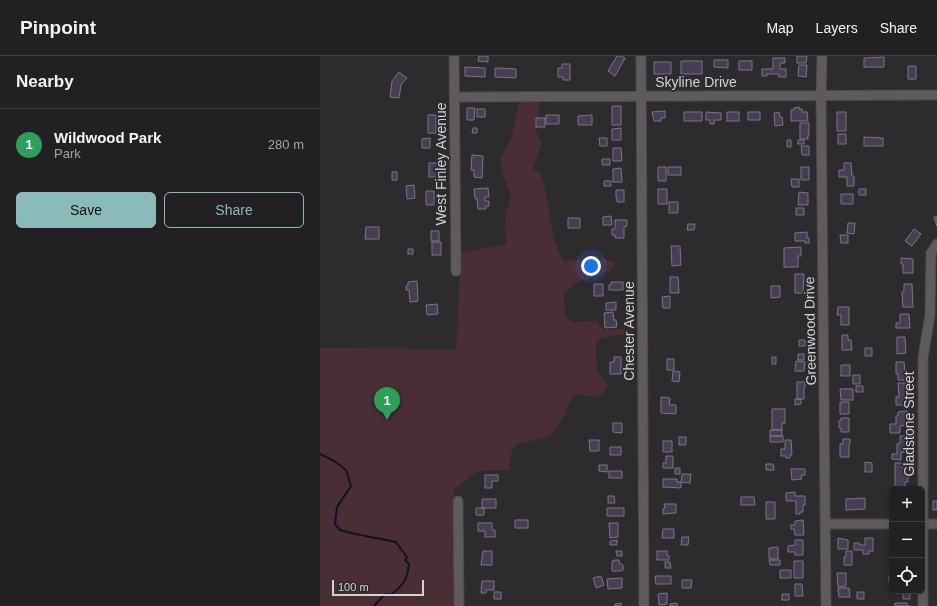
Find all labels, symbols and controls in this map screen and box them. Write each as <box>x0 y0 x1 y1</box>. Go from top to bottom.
text: Pinpoint <box>20 17 96 38</box>
text: Map <box>766 20 794 36</box>
text: Layers <box>816 20 858 36</box>
text: Share <box>880 20 917 36</box>
text: Nearby <box>16 72 74 91</box>
street label: Skyline Drive <box>655 74 737 90</box>
street label: West Finley Avenue <box>433 102 449 226</box>
text: Wildwood Park <box>54 129 161 146</box>
text: 1 <box>25 137 33 152</box>
text: 280 m <box>268 137 304 152</box>
text: Park <box>54 146 81 161</box>
button: Save <box>16 192 156 228</box>
button: Share <box>164 192 304 228</box>
your location <box>581 256 601 276</box>
street label: Greenwood Drive <box>801 276 819 386</box>
street label: Chester Avenue <box>621 281 637 381</box>
street label: Gladstone Street <box>901 371 917 477</box>
pin: 1 <box>374 387 400 420</box>
map controls <box>889 486 925 594</box>
button: + <box>889 486 925 522</box>
button: − <box>889 522 925 558</box>
button: locate <box>889 558 925 594</box>
scale bar <box>332 578 424 597</box>
text: 100 m <box>338 581 369 593</box>

